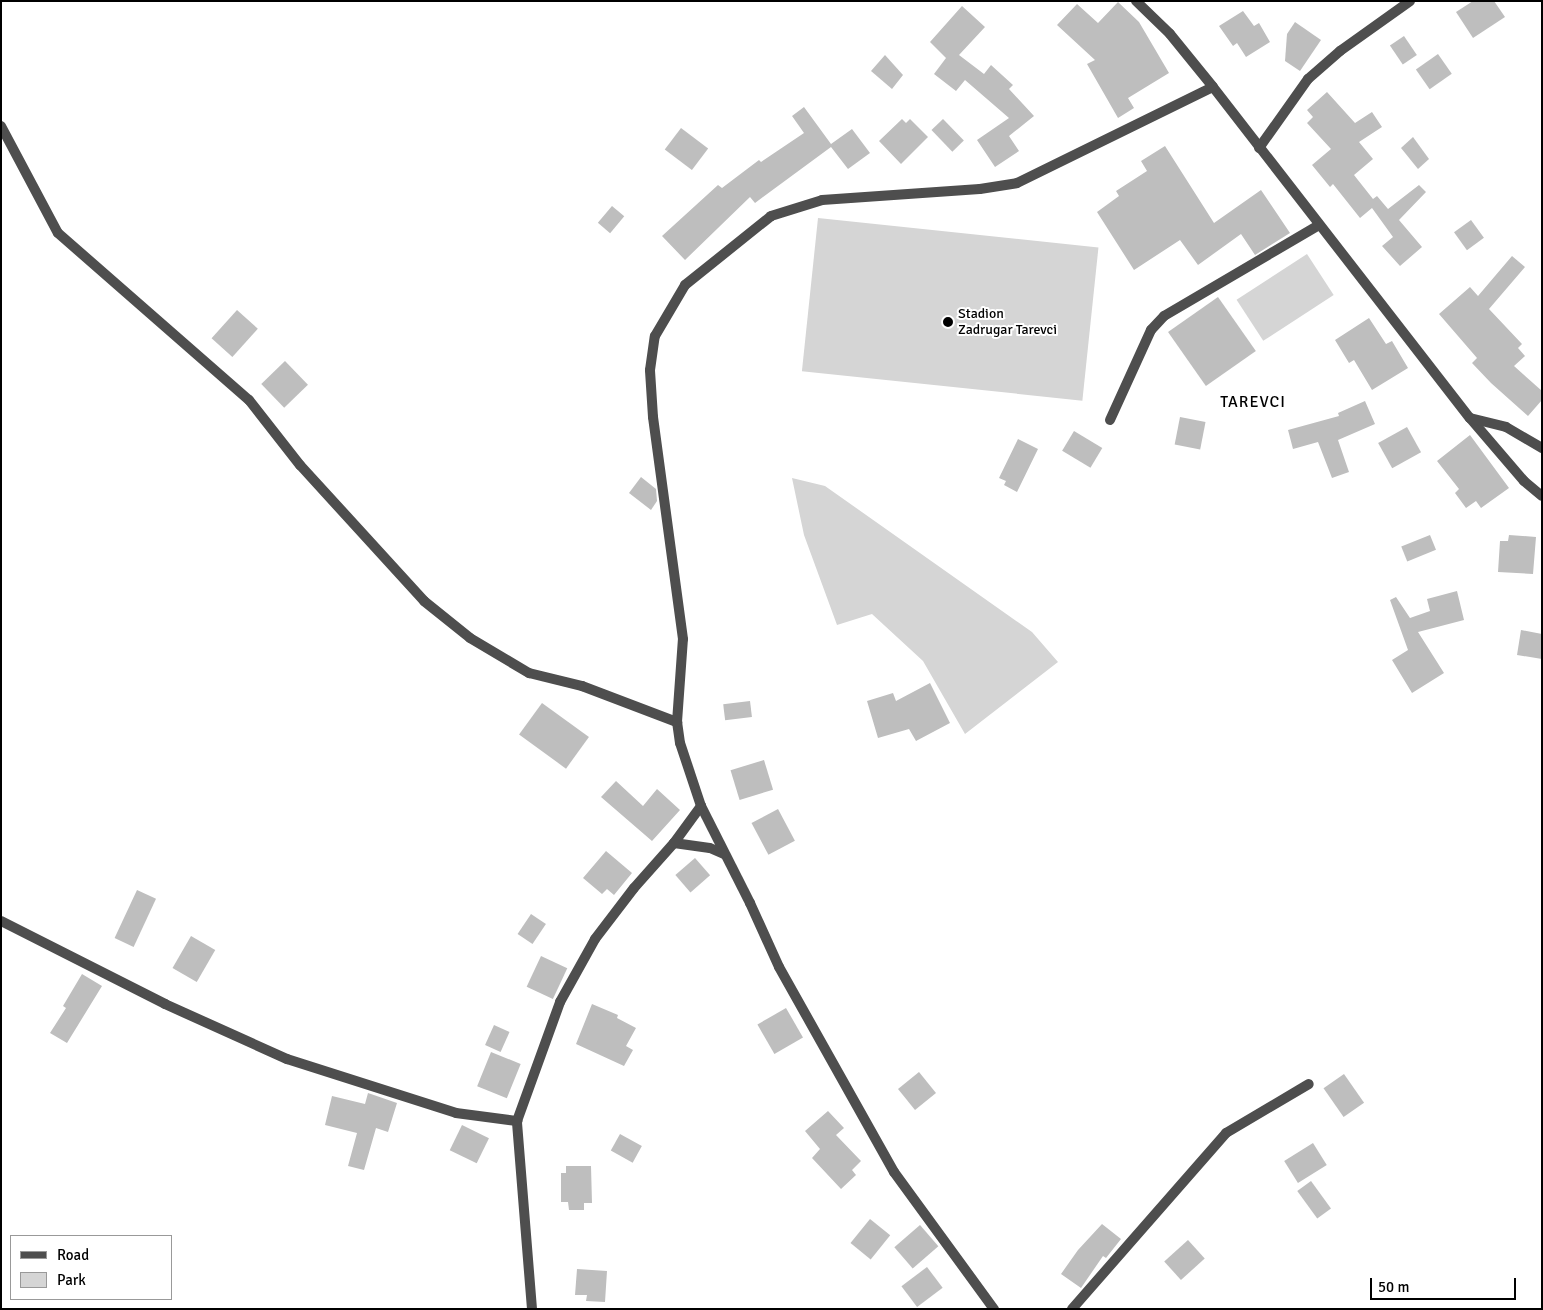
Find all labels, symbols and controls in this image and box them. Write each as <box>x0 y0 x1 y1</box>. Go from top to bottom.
place label: Stadion Zadrugar Tarevci <box>958 306 1057 338</box>
marker: Stadion Zadrugar Tarevci <box>942 316 954 328</box>
district label: TAREVCI <box>1219 392 1287 412</box>
legend <box>10 1235 172 1300</box>
text: Road <box>57 1246 89 1264</box>
scale bar <box>1373 1268 1519 1300</box>
text: Park <box>57 1271 86 1289</box>
text: 50 m <box>1378 1278 1409 1296</box>

